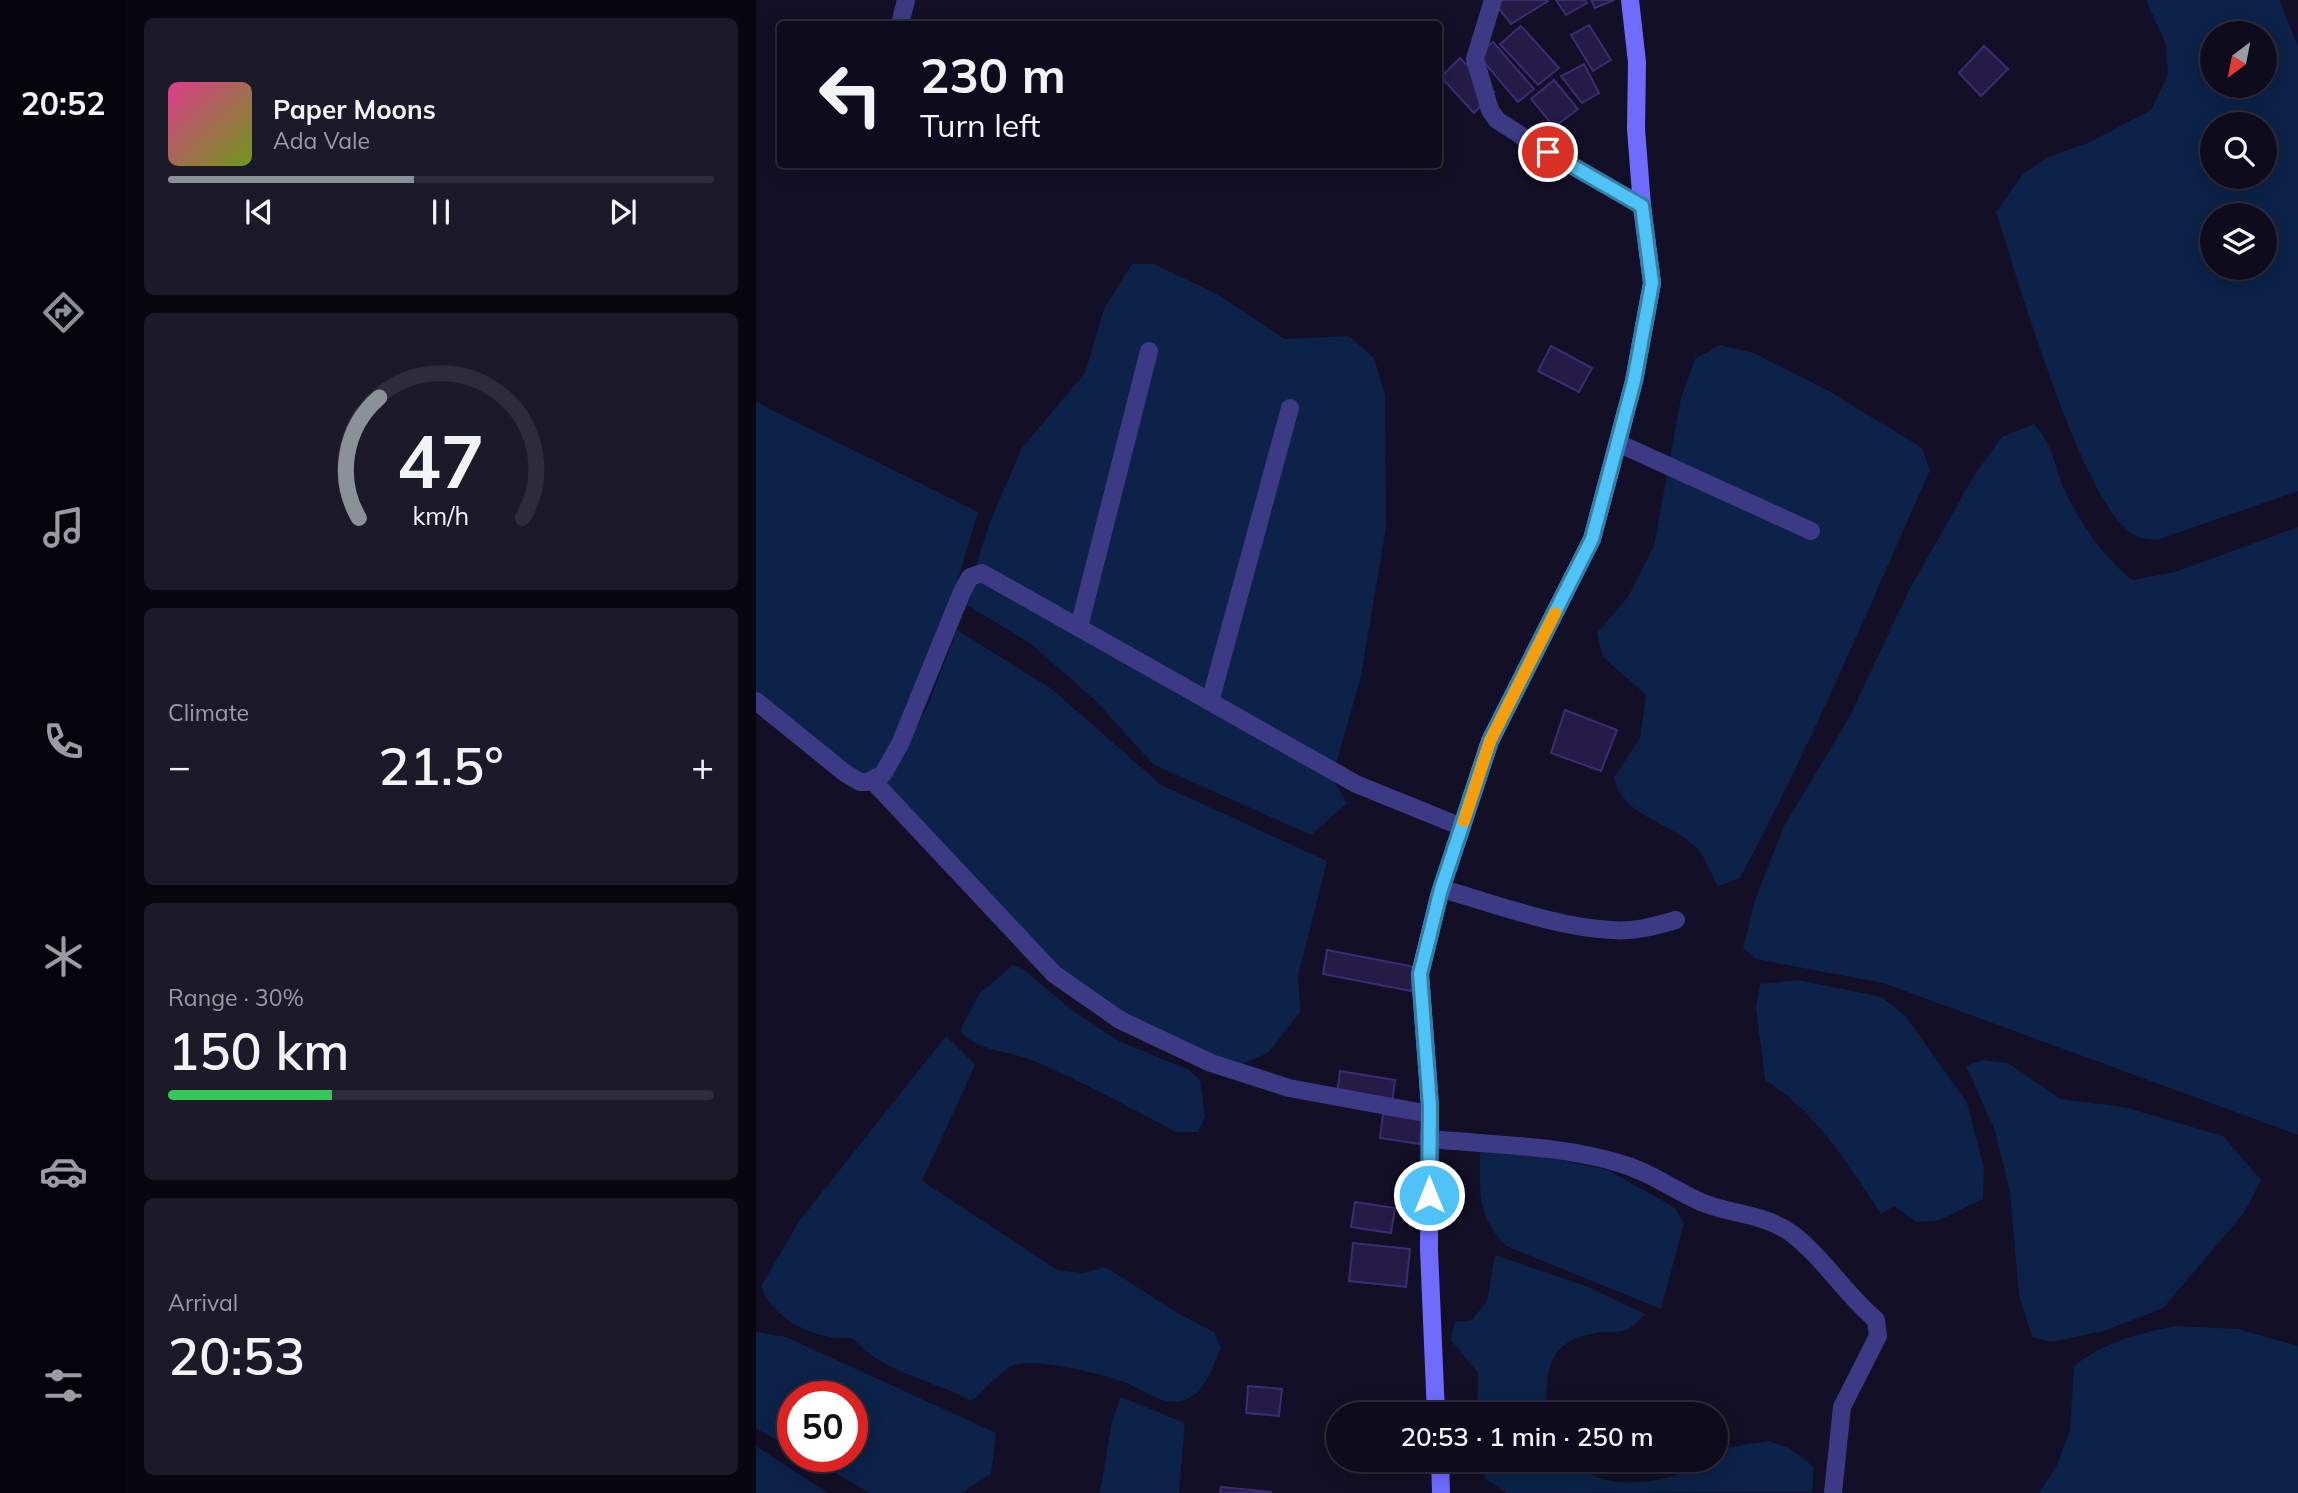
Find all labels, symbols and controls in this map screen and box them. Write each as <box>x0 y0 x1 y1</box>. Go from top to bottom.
north arrow <box>2200 21 2277 98</box>
map controls <box>2200 21 2277 280</box>
text: 230 m <box>920 44 1066 105</box>
icon: left <box>805 49 896 140</box>
text: 20:52 <box>21 83 105 123</box>
text: Paper Moons <box>273 93 436 126</box>
text: Turn left <box>920 105 1040 145</box>
button: search <box>2200 112 2277 189</box>
pin <box>1518 122 1578 182</box>
text: Ada Vale <box>273 126 370 155</box>
icon: arrive <box>1529 133 1567 171</box>
icon: previous <box>240 193 278 231</box>
icon: pause <box>422 193 460 231</box>
icon: next <box>604 193 642 231</box>
button: layers <box>2200 203 2277 280</box>
icon: directions <box>39 288 88 337</box>
text: 47 <box>397 415 485 506</box>
text: km/h <box>413 499 469 530</box>
icon: music <box>39 503 88 552</box>
text: Climate <box>168 698 249 727</box>
icon: phone <box>39 717 88 766</box>
text: 21.5° <box>378 733 504 798</box>
text: − <box>168 742 191 790</box>
text: + <box>691 742 714 790</box>
icon: climate <box>39 932 88 981</box>
text: Range · 30% <box>168 983 304 1012</box>
text: 150 km <box>168 1018 349 1083</box>
icon: car <box>39 1147 88 1196</box>
position arrow <box>1392 1158 1466 1232</box>
text: Arrival <box>168 1288 238 1317</box>
text: 20:53 <box>168 1323 305 1388</box>
icon: filters <box>39 1361 88 1410</box>
speed limit sign: 50 <box>777 1381 868 1472</box>
text: 20:53 · 1 min · 250 m <box>1400 1420 1654 1453</box>

